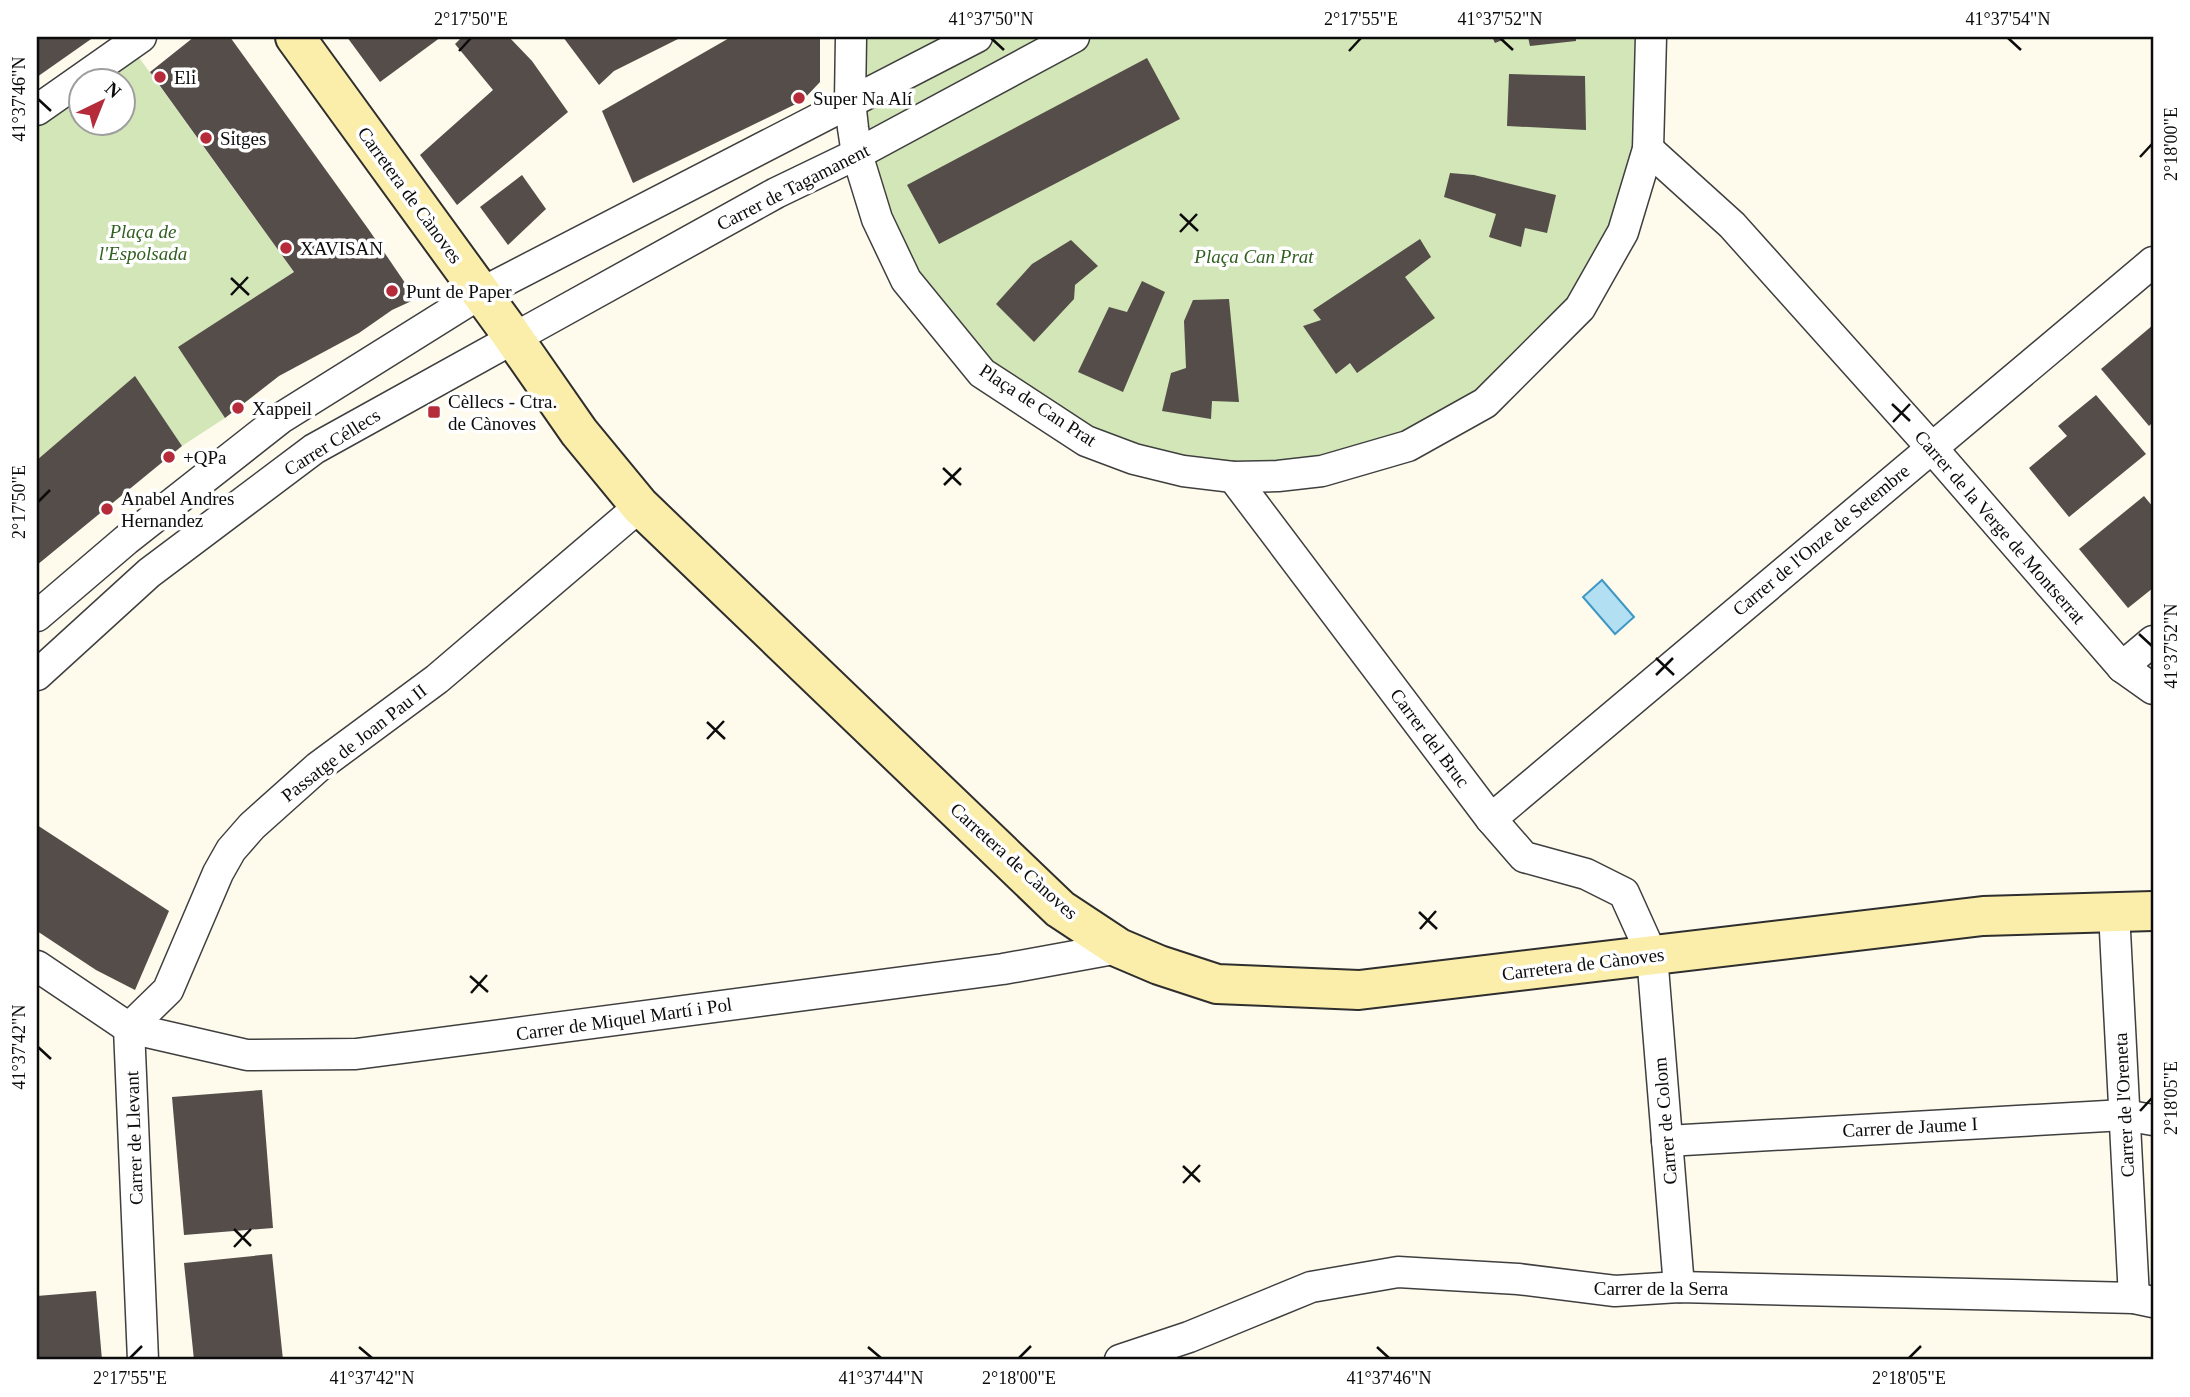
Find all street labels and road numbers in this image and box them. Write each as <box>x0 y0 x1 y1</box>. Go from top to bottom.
street label: Carretera de Cànoves <box>353 123 467 267</box>
street label: Carrer de Tagamanent <box>713 139 873 235</box>
street label: Plaça de Can Prat <box>976 360 1101 451</box>
street label: Carrer Céllecs <box>280 404 384 480</box>
street label: Carrer de la Verge de Montserrat <box>1910 426 2090 628</box>
street label: Carrer de l'Onze de Setembre <box>1728 460 1914 620</box>
street label: Passatge de Joan Pau II <box>277 680 431 806</box>
street label: Carrer del Bruc <box>1386 684 1474 792</box>
street label: Carretera de Cànoves <box>946 798 1082 924</box>
street label: Carretera de Cànoves <box>1501 944 1665 984</box>
street label: Carrer de Miquel Martí i Pol <box>515 993 733 1045</box>
street label: Carrer de l'Oreneta <box>2110 1032 2138 1178</box>
street label: Carrer de Colom <box>1649 1056 1681 1186</box>
street label: Carrer de Llevant <box>121 1070 147 1205</box>
street label: Carrer de Jaume I <box>1842 1113 1978 1141</box>
street label: Carrer de la Serra <box>1594 1278 1729 1299</box>

